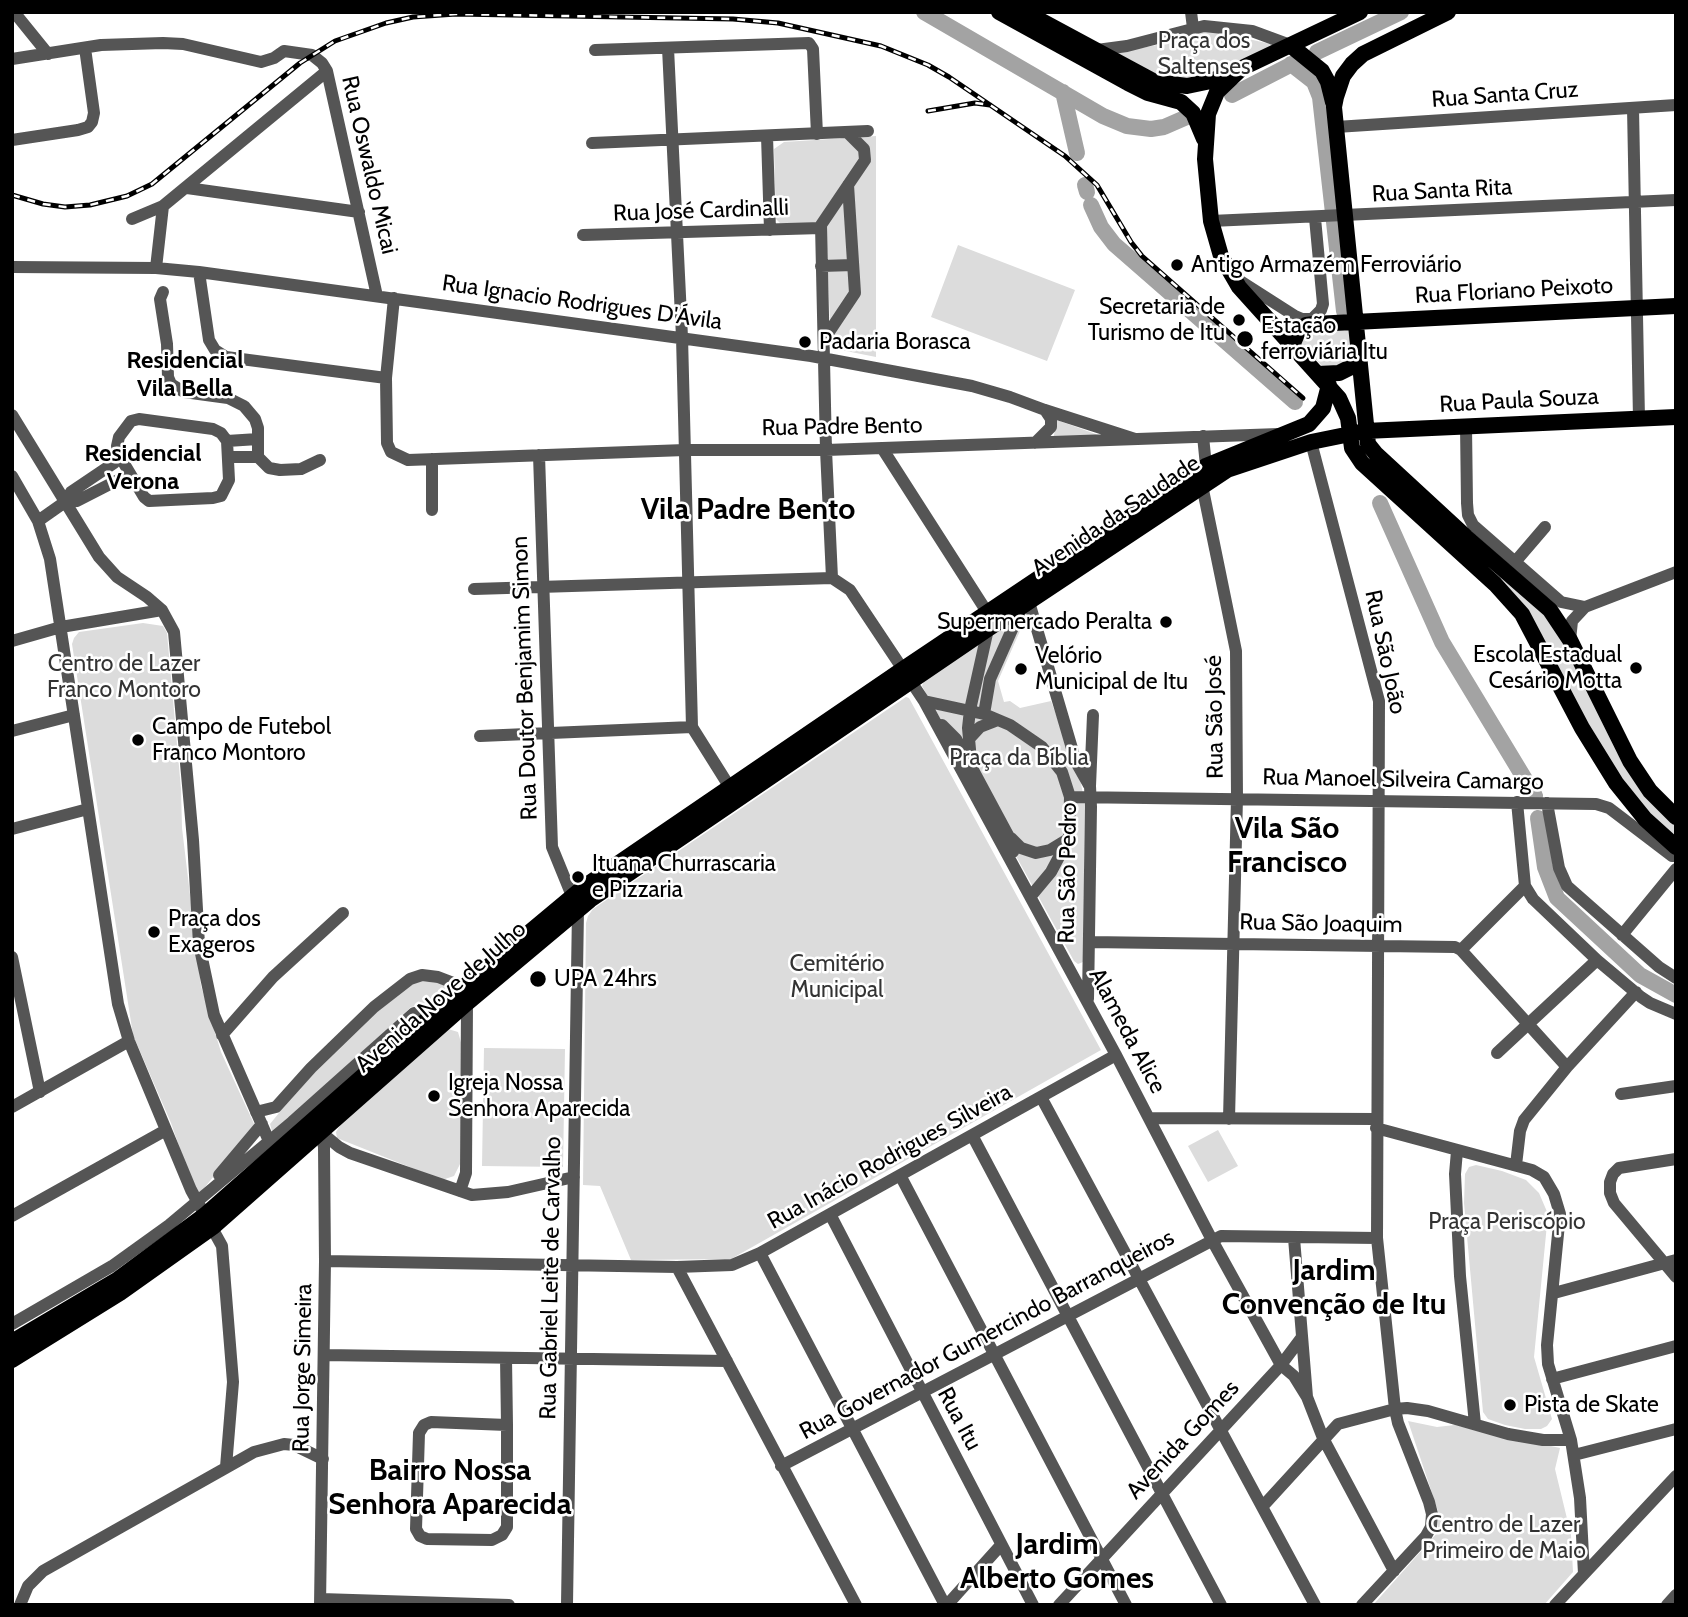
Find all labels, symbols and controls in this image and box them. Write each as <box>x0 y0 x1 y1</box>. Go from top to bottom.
park label: Praça dos Saltenses <box>1158 27 1250 81</box>
street label: Rua Oswaldo Micai <box>335 73 403 257</box>
street label: Rua Santa Cruz <box>1431 76 1579 114</box>
street label: Rua Santa Rita <box>1371 174 1513 208</box>
street label: Rua José Cardinalli <box>613 194 789 228</box>
place label: Antigo Armazém Ferroviário <box>1191 251 1462 279</box>
marker: Antigo Armazém Ferroviário <box>1169 257 1185 273</box>
street label: Rua Ignacio Rodrigues D'Ávila <box>440 270 724 336</box>
street label: Rua Floriano Peixoto <box>1414 272 1614 310</box>
place label: Secretaria de Turismo de Itu <box>1088 293 1225 347</box>
marker: Secretaria de Turismo de Itu <box>1231 312 1247 328</box>
place label: Estação ferroviária Itu <box>1261 312 1388 366</box>
place label: Padaria Borasca <box>819 328 971 356</box>
marker: Estação ferroviária Itu <box>1235 329 1255 349</box>
marker: Padaria Borasca <box>797 334 813 350</box>
district label: Residencial Vila Bella <box>126 347 244 403</box>
street label: Rua Paula Souza <box>1439 383 1599 419</box>
street label: Rua Padre Bento <box>761 412 923 442</box>
district label: Residencial Verona <box>84 440 202 496</box>
street label: Avenida da Saudade <box>1027 450 1205 582</box>
district label: Vila Padre Bento <box>641 492 855 528</box>
street label: Rua Doutor Benjamim Simon <box>506 535 544 821</box>
street label: Rua São João <box>1358 587 1412 717</box>
place label: Supermercado Peralta <box>937 608 1152 636</box>
marker: Supermercado Peralta <box>1158 614 1174 630</box>
place label: Escola Estadual Cesário Motta <box>1473 641 1622 695</box>
place label: Velório Municipal de Itu <box>1035 642 1188 696</box>
park label: Centro de Lazer Franco Montoro <box>47 650 201 704</box>
street label: Rua São José <box>1200 655 1230 779</box>
marker: Escola Estadual Cesário Motta <box>1628 660 1644 676</box>
marker: Velório Municipal de Itu <box>1013 661 1029 677</box>
place label: Campo de Futebol Franco Montoro <box>152 713 331 767</box>
marker: Campo de Futebol Franco Montoro <box>130 732 146 748</box>
park label: Praça da Bíblia <box>949 744 1089 772</box>
street label: Rua Manoel Silveira Camargo <box>1262 764 1544 796</box>
street label: Rua São Pedro <box>1053 802 1083 944</box>
district label: Vila São Francisco <box>1227 811 1347 882</box>
place label: Ituana Churrascaria e Pizzaria <box>592 850 776 904</box>
marker: Ituana Churrascaria e Pizzaria <box>570 869 586 885</box>
place label: Praça dos Exageros <box>168 905 261 959</box>
street label: Rua São Joaquim <box>1239 909 1403 939</box>
street label: Avenida Nove de Julho <box>350 915 532 1079</box>
marker: Praça dos Exageros <box>146 924 162 940</box>
park label: Cemitério Municipal <box>790 950 884 1004</box>
street label: Alameda Alice <box>1082 964 1172 1098</box>
place label: UPA 24hrs <box>554 965 657 993</box>
marker: UPA 24hrs <box>528 969 548 989</box>
place label: Igreja Nossa Senhora Aparecida <box>448 1069 630 1123</box>
street label: Rua Inácio Rodrigues Silveira <box>763 1078 1017 1236</box>
marker: Igreja Nossa Senhora Aparecida <box>426 1088 442 1104</box>
street label: Rua Gabriel Leite de Carvalho <box>535 1136 567 1420</box>
park label: Praça Periscópio <box>1428 1208 1586 1236</box>
street label: Rua Governador Gumercindo Barranqueiros <box>795 1224 1179 1446</box>
district label: Jardim Convenção de Itu <box>1222 1253 1446 1324</box>
street label: Rua Jorge Simeira <box>288 1283 318 1453</box>
street label: Avenida Gomes <box>1121 1375 1245 1505</box>
street label: Rua Itu <box>931 1383 987 1455</box>
place label: Pista de Skate <box>1524 1391 1659 1419</box>
marker: Pista de Skate <box>1502 1397 1518 1413</box>
district label: Bairro Nossa Senhora Aparecida <box>328 1453 572 1524</box>
park label: Centro de Lazer Primeiro de Maio <box>1422 1511 1586 1565</box>
district label: Jardim Alberto Gomes <box>960 1527 1154 1598</box>

